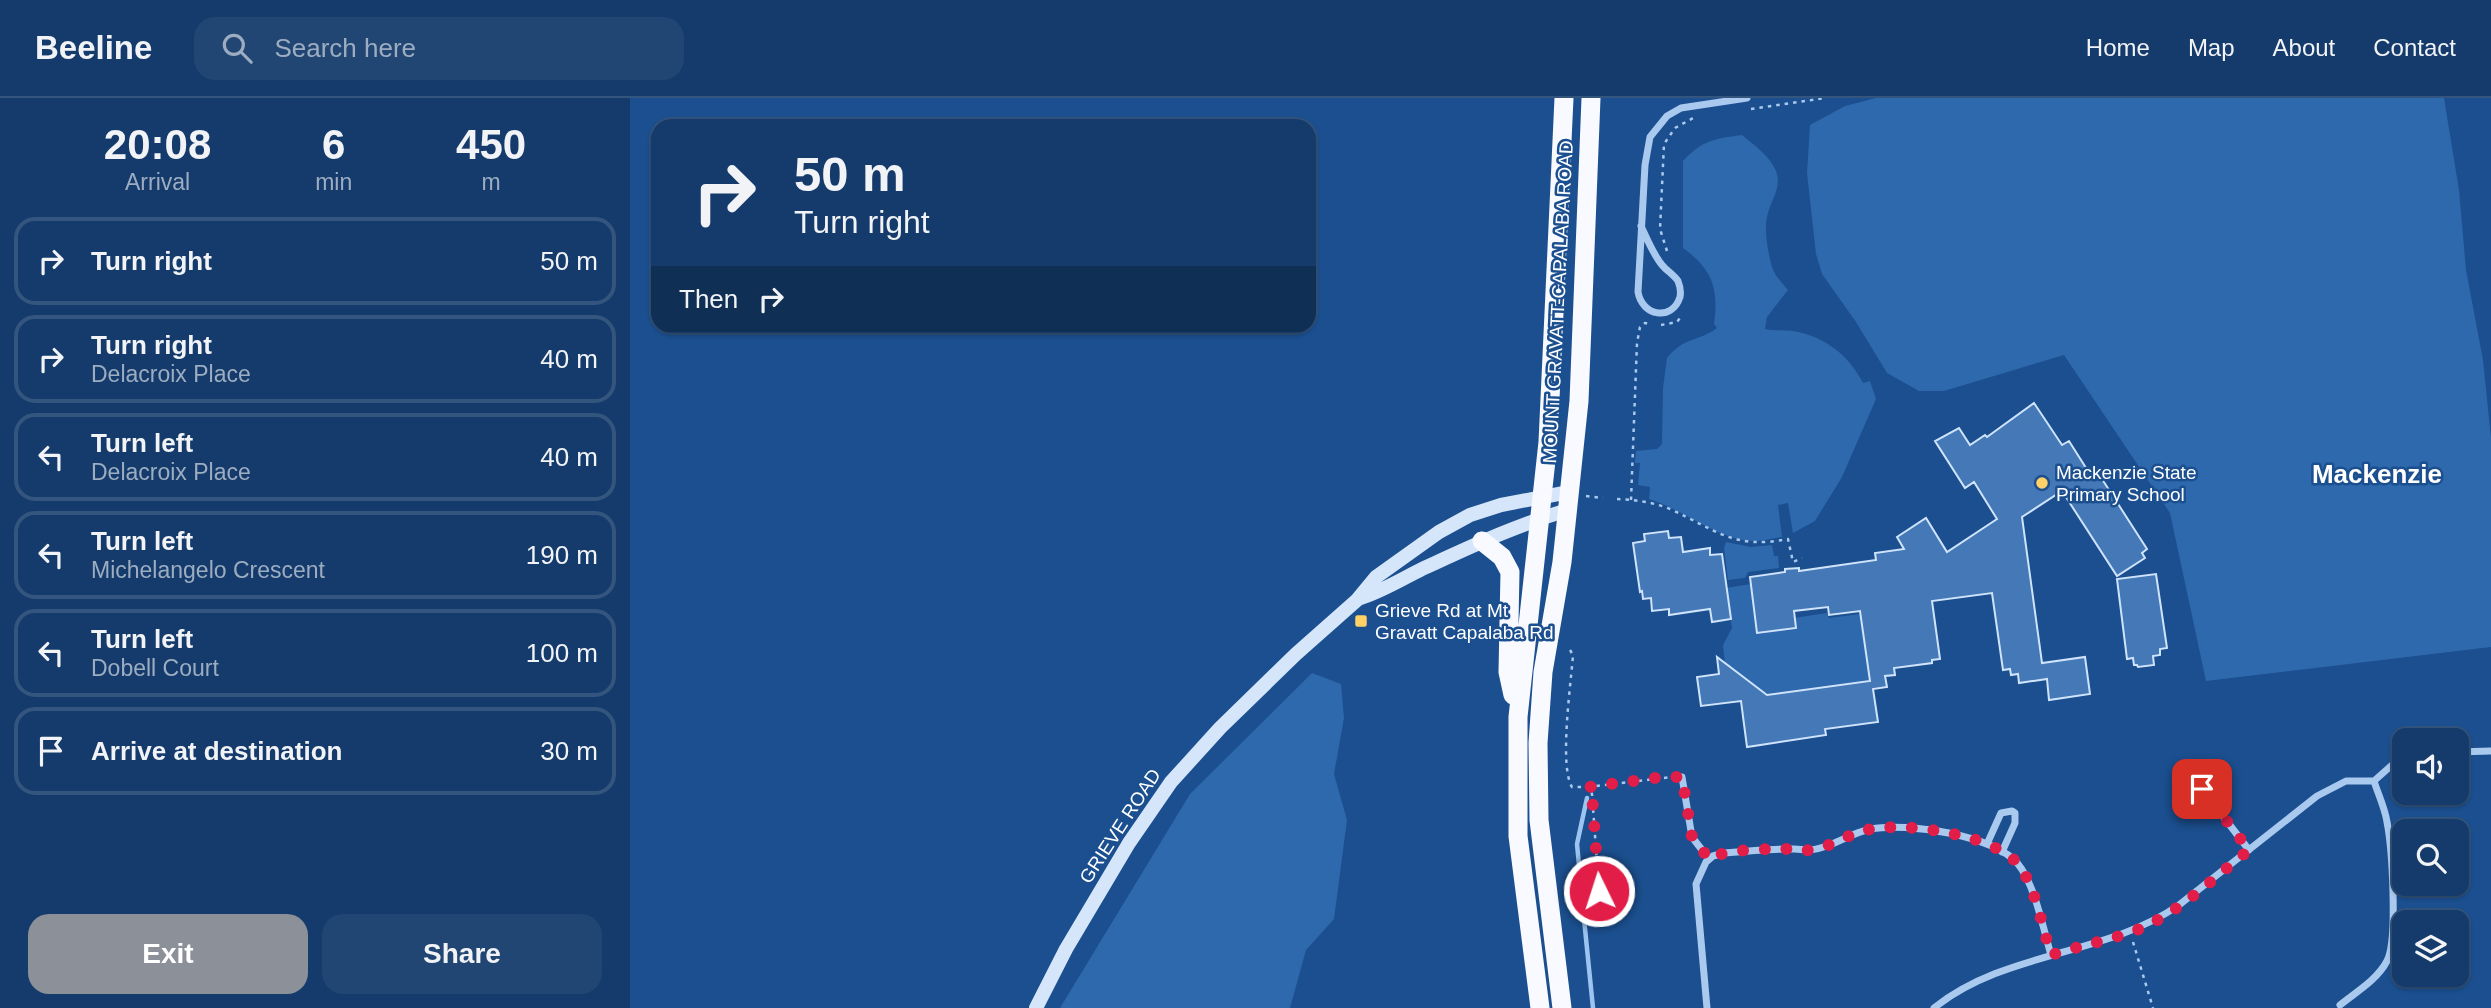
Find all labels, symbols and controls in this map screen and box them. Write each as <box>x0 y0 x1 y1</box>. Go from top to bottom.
search box <box>194 17 684 80</box>
text: Beeline <box>35 29 152 66</box>
icon: search <box>218 29 256 67</box>
text: Search here <box>274 33 416 63</box>
text: Home <box>2086 34 2150 61</box>
text: Map <box>2188 34 2235 61</box>
text: About <box>2273 34 2335 61</box>
text: Contact <box>2373 34 2456 61</box>
text: 20:08 <box>104 121 211 168</box>
text: 6 <box>322 121 345 168</box>
text: 450 <box>456 121 526 168</box>
street label: MOUNT GRAVATT-CAPALABA ROAD <box>1539 140 1577 464</box>
icon: right <box>679 147 770 238</box>
text: 50 m <box>794 147 906 201</box>
text: Arrival <box>125 169 190 195</box>
text: min <box>315 169 352 195</box>
text: m <box>482 169 501 195</box>
text: Turn right <box>794 204 930 240</box>
icon: right <box>32 242 70 280</box>
text: Turn right <box>91 246 212 276</box>
text: 50 m <box>540 246 598 276</box>
icon: right <box>752 280 790 318</box>
text: Then <box>679 284 738 314</box>
text: Turn right <box>91 330 212 360</box>
icon: right <box>32 340 70 378</box>
text: 40 m <box>540 344 598 374</box>
text: Delacroix Place <box>91 361 251 387</box>
text: Turn left <box>91 428 193 458</box>
icon: left <box>32 438 70 476</box>
text: 40 m <box>540 442 598 472</box>
text: Delacroix Place <box>91 459 251 485</box>
district label: Mackenzie <box>2312 459 2442 489</box>
place label: Mackenzie State Primary School <box>2056 462 2196 505</box>
marker: Mackenzie State Primary School <box>2034 475 2050 491</box>
text: Turn left <box>91 526 193 556</box>
icon: left <box>32 536 70 574</box>
text: 190 m <box>526 540 598 570</box>
text: Michelangelo Crescent <box>91 557 325 583</box>
place label: Grieve Rd at Mt Gravatt Capalaba Rd <box>1375 600 1554 643</box>
marker: Grieve Rd at Mt Gravatt Capalaba Rd <box>1353 613 1369 629</box>
text: Turn left <box>91 624 193 654</box>
icon: left <box>32 634 70 672</box>
text: 100 m <box>526 638 598 668</box>
text: Dobell Court <box>91 655 219 681</box>
map controls <box>2392 728 2469 987</box>
button: sound <box>2392 728 2469 805</box>
icon: arrive <box>32 732 70 770</box>
text: Arrive at destination <box>91 736 342 766</box>
text: 30 m <box>540 736 598 766</box>
pin <box>2172 759 2232 819</box>
street label: GRIEVE ROAD <box>1075 765 1165 887</box>
icon: arrive <box>2183 770 2221 808</box>
button: search <box>2392 819 2469 896</box>
position arrow <box>1562 854 1636 928</box>
button: layers <box>2392 910 2469 987</box>
button: Exit <box>28 914 308 994</box>
button: Share <box>322 914 602 994</box>

